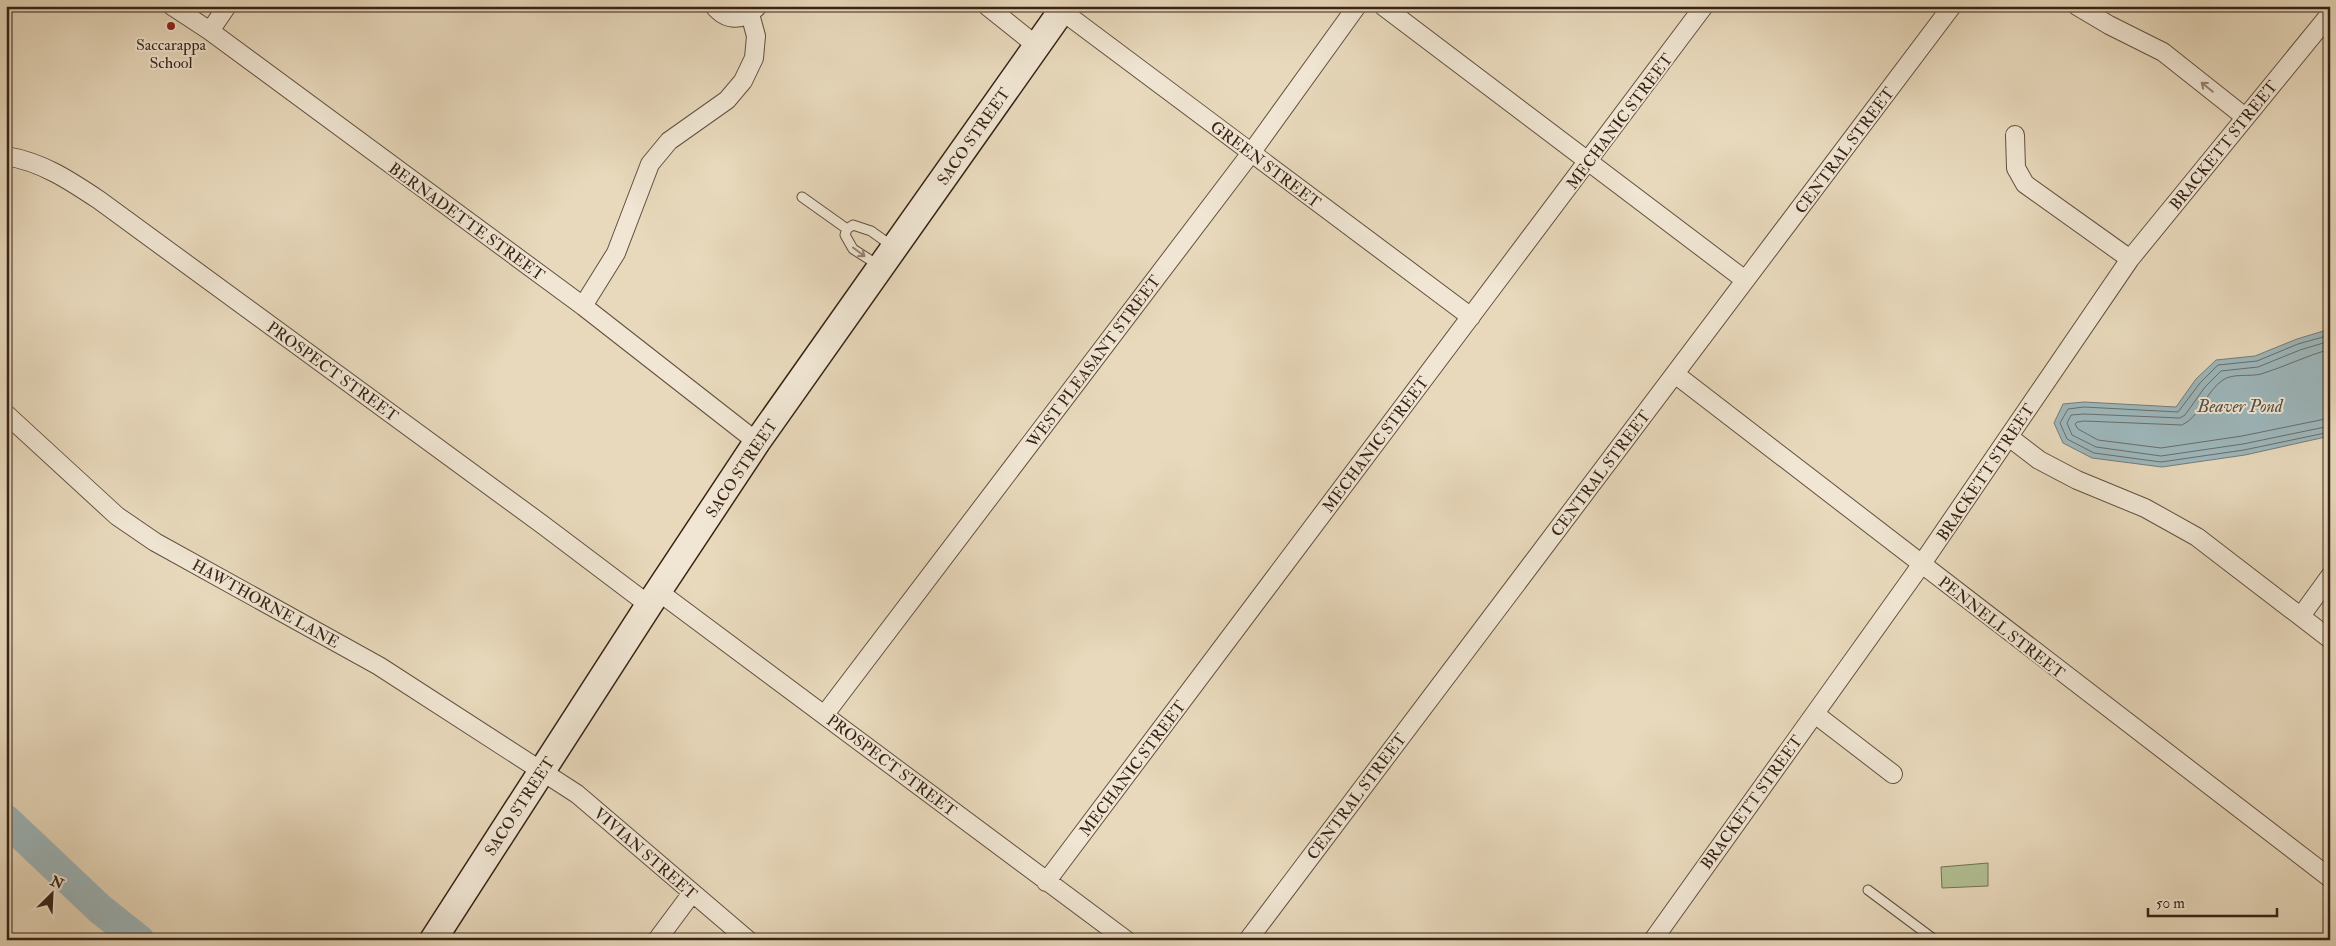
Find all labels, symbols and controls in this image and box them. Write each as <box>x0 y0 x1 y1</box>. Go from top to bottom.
marker: Saccarappa School <box>165 20 177 32</box>
place label: Saccarappa School <box>136 35 207 73</box>
street label: MECHANIC STREET <box>1562 50 1677 193</box>
street label: BRACKETT STREET <box>2165 77 2282 214</box>
one-way arrow <box>2201 81 2214 92</box>
street label: CENTRAL STREET <box>1791 83 1899 218</box>
street label: SACO STREET <box>933 84 1015 189</box>
street label: GREEN STREET <box>1206 117 1325 213</box>
street label: BERNADETTE STREET <box>384 158 548 285</box>
one-way arrow <box>852 247 866 257</box>
street label: WEST PLEASANT STREET <box>1022 271 1165 452</box>
street label: PROSPECT STREET <box>263 317 402 426</box>
street label: MECHANIC STREET <box>1318 373 1433 516</box>
water label: Beaver Pond <box>2196 395 2284 418</box>
street label: BRACKETT STREET <box>1933 400 2039 545</box>
street label: CENTRAL STREET <box>1547 406 1655 541</box>
street label: SACO STREET <box>702 416 782 521</box>
street label: HAWTHORNE LANE <box>188 555 343 653</box>
street label: PENNELL STREET <box>1934 572 2069 683</box>
street label: MECHANIC STREET <box>1075 697 1190 840</box>
street label: PROSPECT STREET <box>823 710 960 821</box>
street label: CENTRAL STREET <box>1303 729 1411 864</box>
street label: BRACKETT STREET <box>1696 732 1807 874</box>
street label: SACO STREET <box>480 753 559 860</box>
street label: VIVIAN STREET <box>590 803 701 904</box>
north arrow <box>28 868 78 918</box>
text: N <box>47 872 67 893</box>
scale bar <box>2148 886 2277 918</box>
text: 50 m <box>2156 894 2185 913</box>

